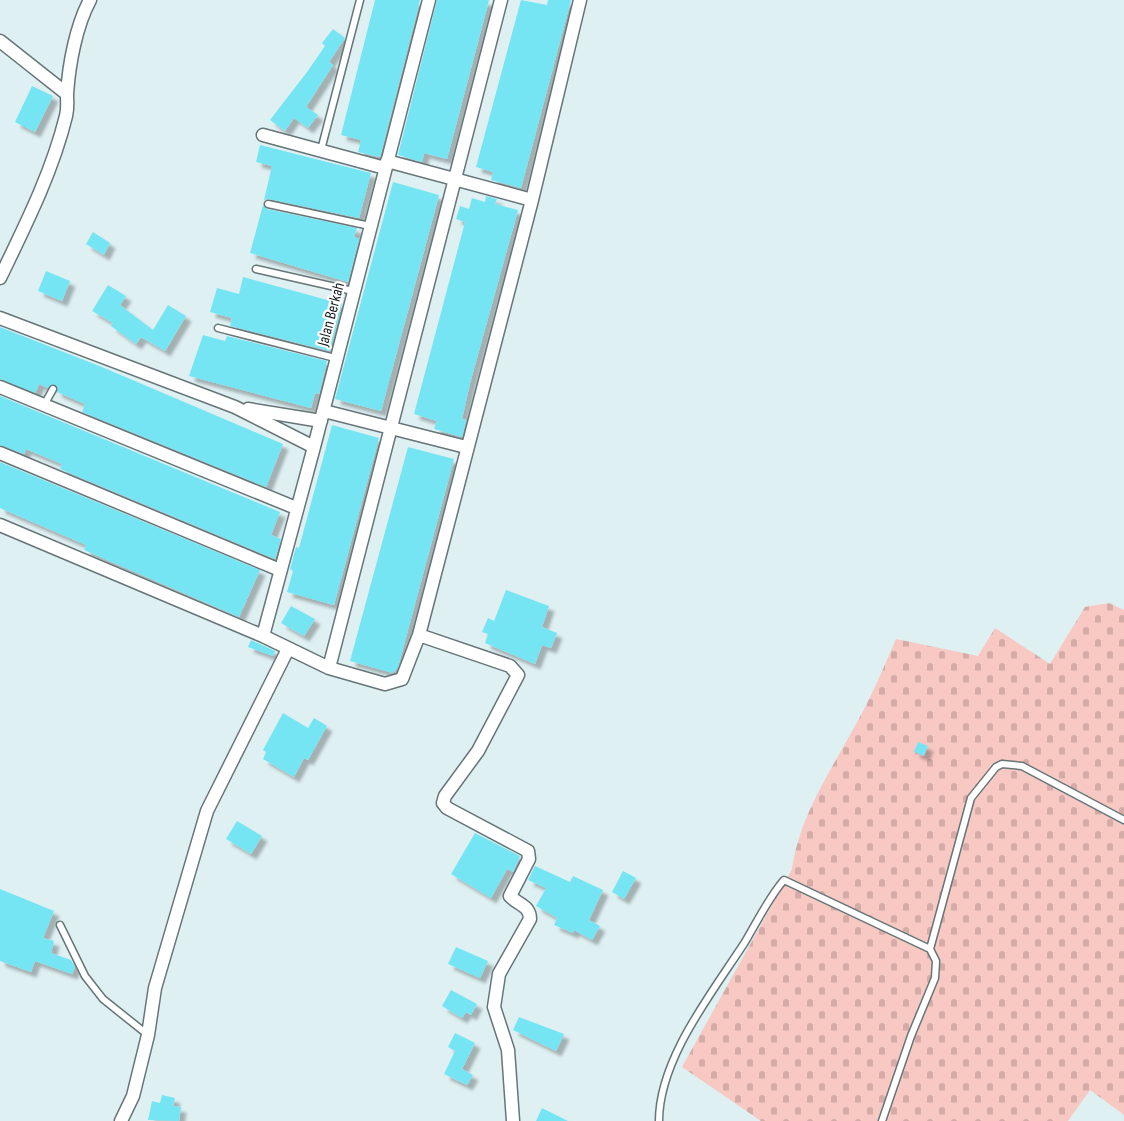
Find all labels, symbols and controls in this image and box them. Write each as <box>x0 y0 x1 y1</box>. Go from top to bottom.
street label: Jalan Berkah <box>314 280 349 349</box>

